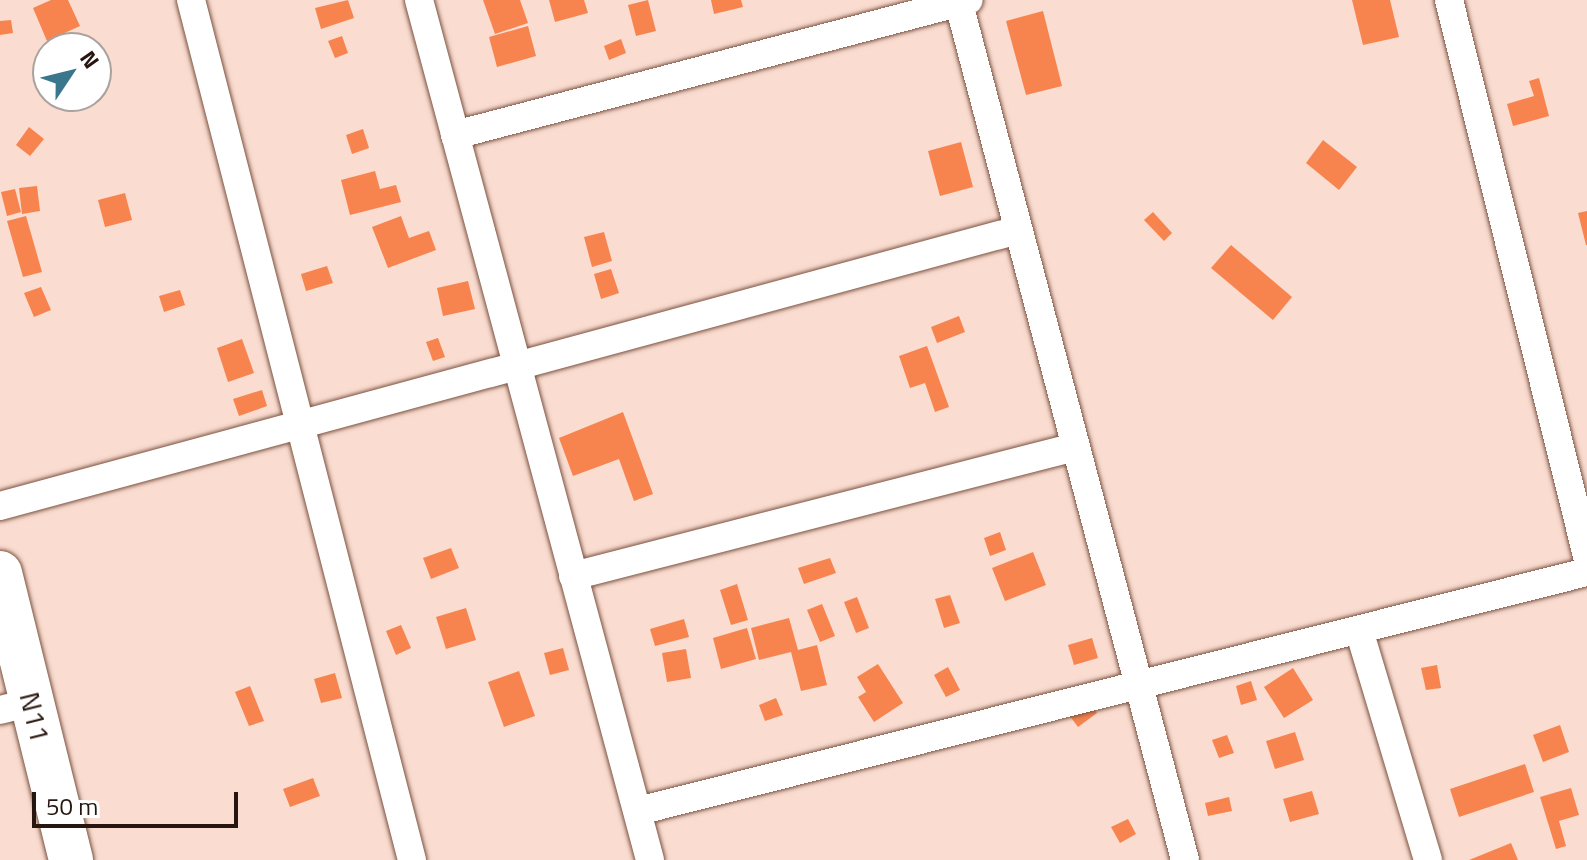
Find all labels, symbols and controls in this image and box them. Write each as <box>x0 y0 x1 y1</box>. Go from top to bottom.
north arrow <box>32 32 112 112</box>
text: N <box>72 43 108 75</box>
street label: N11 <box>13 689 57 745</box>
scale bar <box>36 776 242 826</box>
text: 50 m <box>46 788 98 824</box>

